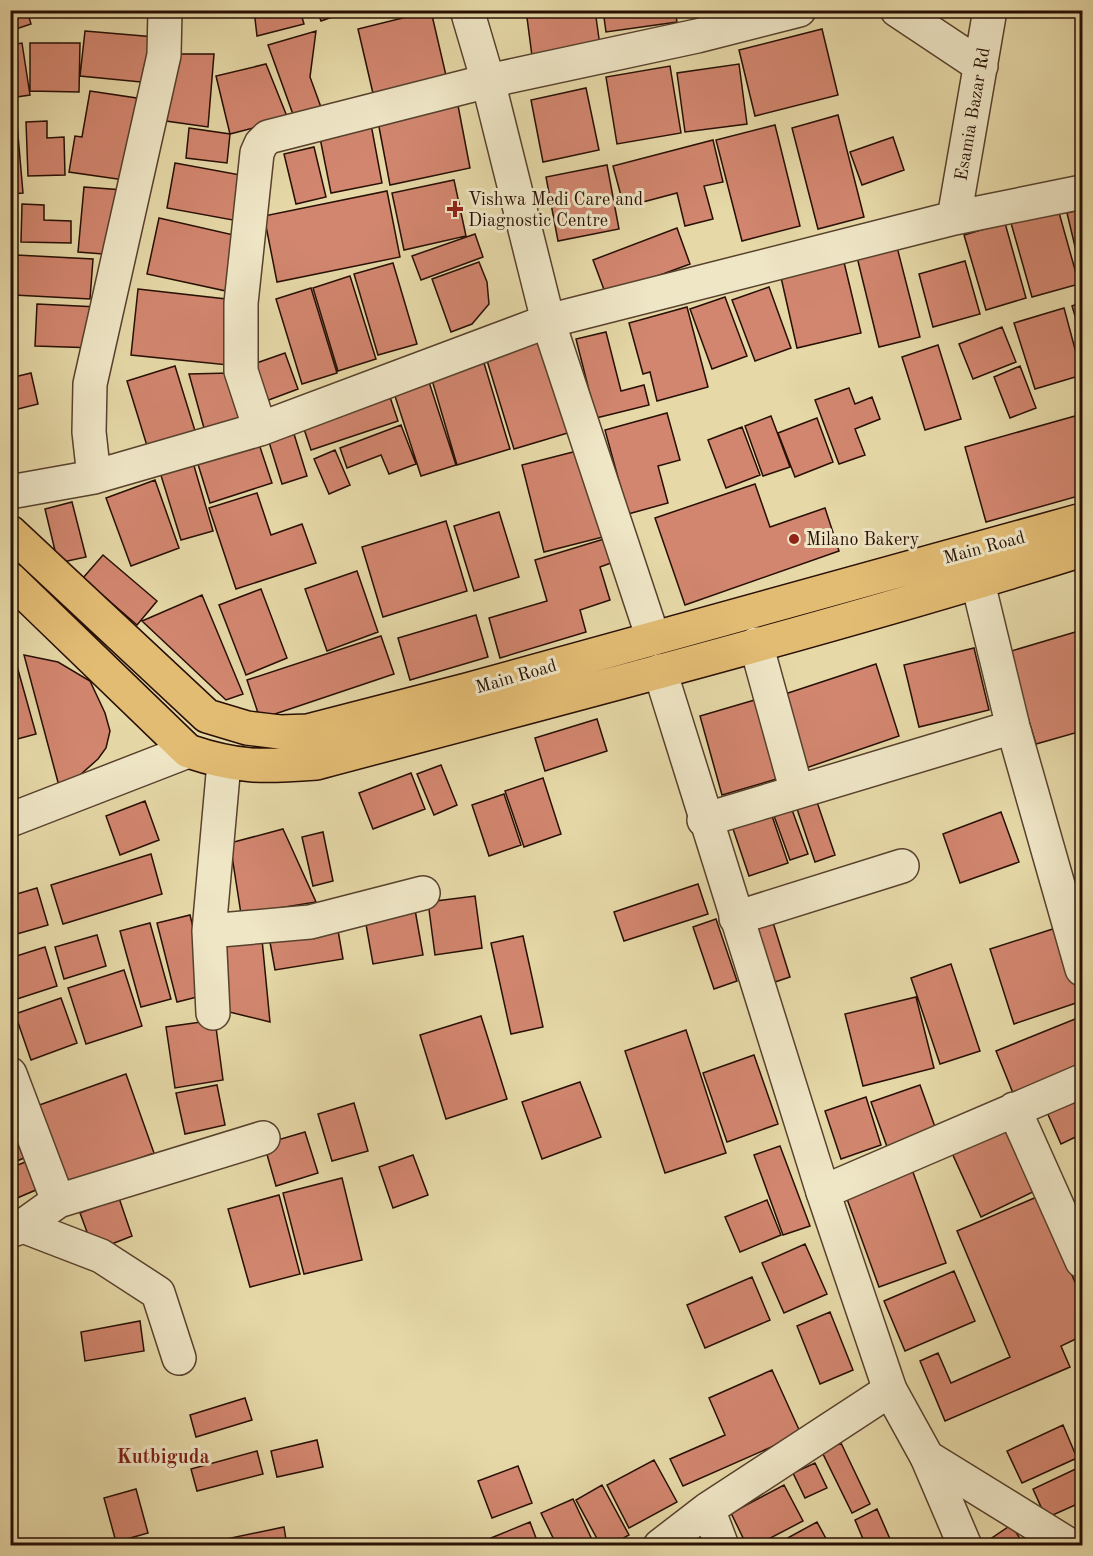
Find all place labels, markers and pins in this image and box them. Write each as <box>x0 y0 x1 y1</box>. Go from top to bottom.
place label: Vishwa Medi Care and Diagnostic Centre <box>468 191 643 230</box>
marker: Vishwa Medi Care and Diagnostic Centre <box>446 200 464 218</box>
place label: Milano Bakery <box>806 531 920 549</box>
marker: Milano Bakery <box>787 532 801 546</box>

